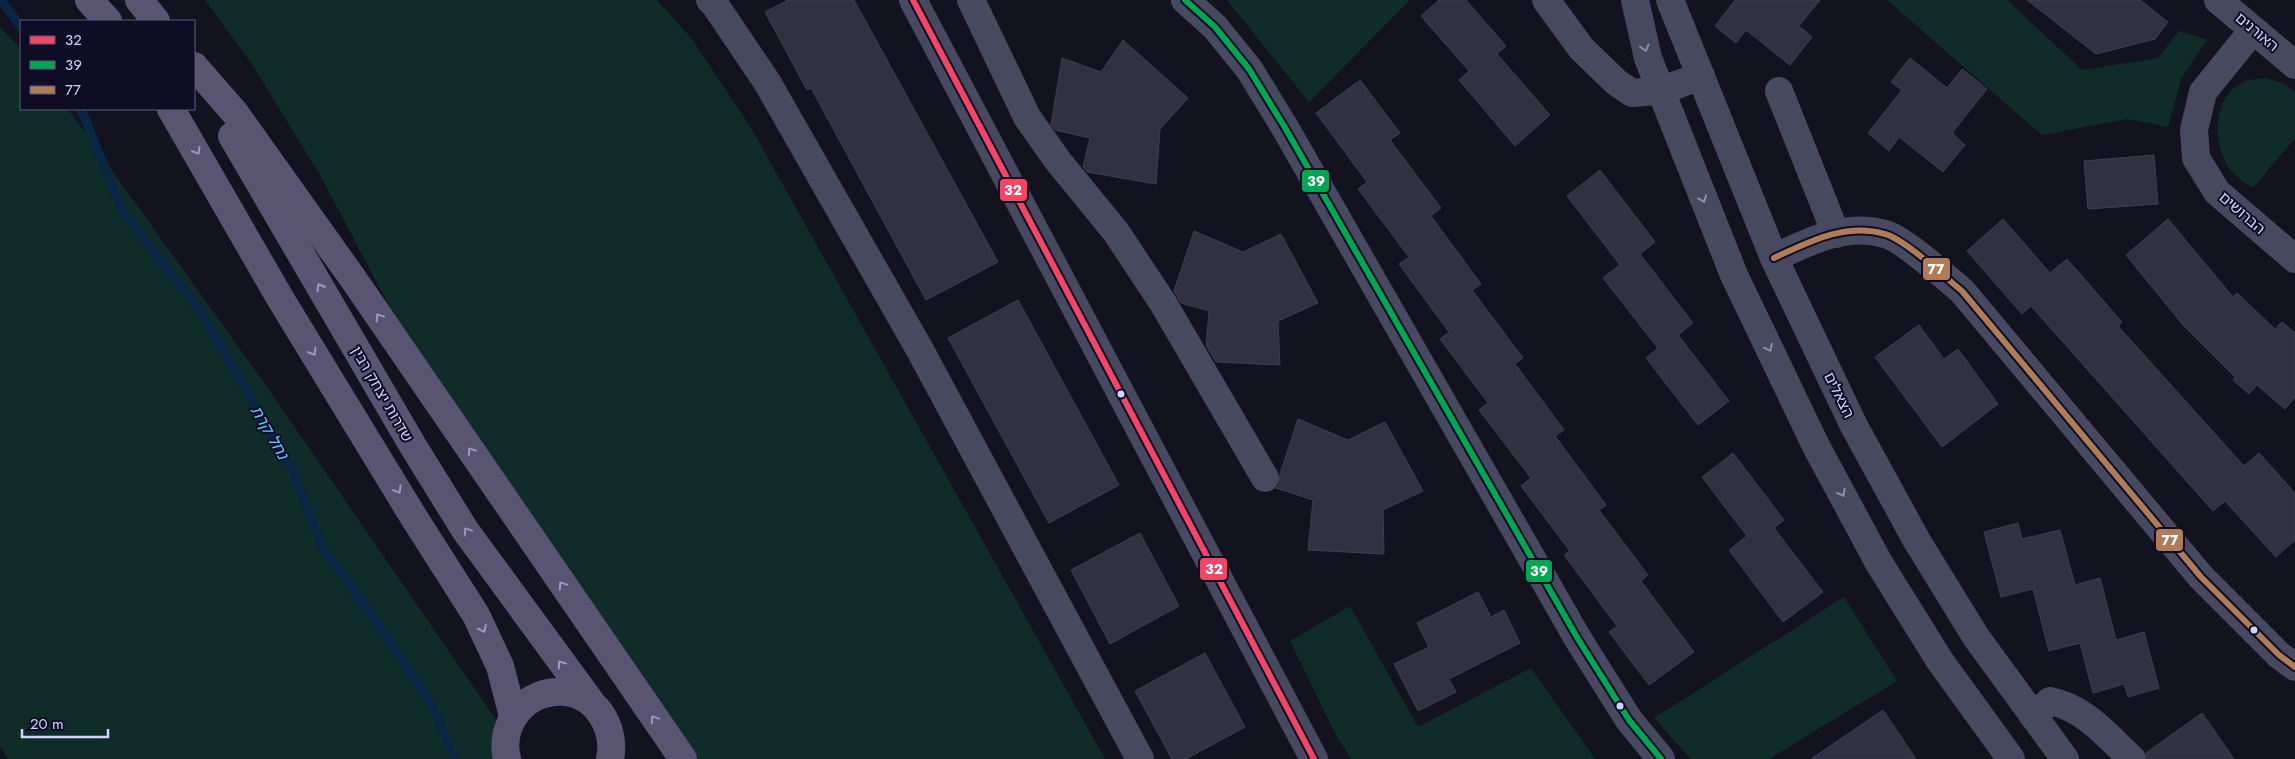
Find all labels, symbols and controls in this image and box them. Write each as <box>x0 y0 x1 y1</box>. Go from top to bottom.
street label: האורנים <box>2230 7 2284 57</box>
legend <box>20 20 195 110</box>
text: 32 <box>65 29 82 51</box>
one-way arrow <box>1639 43 1650 52</box>
text: 39 <box>65 54 82 76</box>
text: 77 <box>65 79 81 101</box>
one-way arrow <box>190 145 200 154</box>
line badge: 39 <box>1301 169 1330 193</box>
text: 39 <box>1307 171 1325 191</box>
line badge: 32 <box>999 178 1028 202</box>
text: 32 <box>1004 180 1022 200</box>
street label: הברושים <box>2214 187 2270 239</box>
one-way arrow <box>1697 194 1708 203</box>
line badge: 77 <box>1922 257 1951 281</box>
text: 77 <box>1928 259 1945 279</box>
one-way arrow <box>317 283 327 292</box>
one-way arrow <box>376 313 385 323</box>
street label: שדרות יצחק רבין <box>346 342 418 446</box>
one-way arrow <box>1763 343 1773 352</box>
one-way arrow <box>307 346 317 355</box>
street label: הצאלים <box>1818 368 1860 422</box>
unlabelled marker <box>1116 389 1126 399</box>
water label: נחל קרת <box>245 401 295 464</box>
one-way arrow <box>468 448 477 457</box>
one-way arrow <box>391 485 401 494</box>
one-way arrow <box>1835 488 1845 497</box>
one-way arrow <box>464 528 473 537</box>
line badge: 77 <box>2155 528 2184 552</box>
text: 77 <box>2162 530 2179 550</box>
line badge: 32 <box>1199 557 1228 581</box>
text: 32 <box>1205 559 1223 579</box>
line badge: 39 <box>1525 559 1553 583</box>
text: 39 <box>1530 561 1548 581</box>
one-way arrow <box>559 582 569 591</box>
one-way arrow <box>477 623 487 632</box>
unlabelled marker <box>2249 625 2259 635</box>
one-way arrow <box>558 660 567 669</box>
unlabelled marker <box>1615 701 1625 711</box>
scale bar <box>22 706 109 738</box>
text: 20 m <box>30 713 64 735</box>
one-way arrow <box>651 716 660 725</box>

